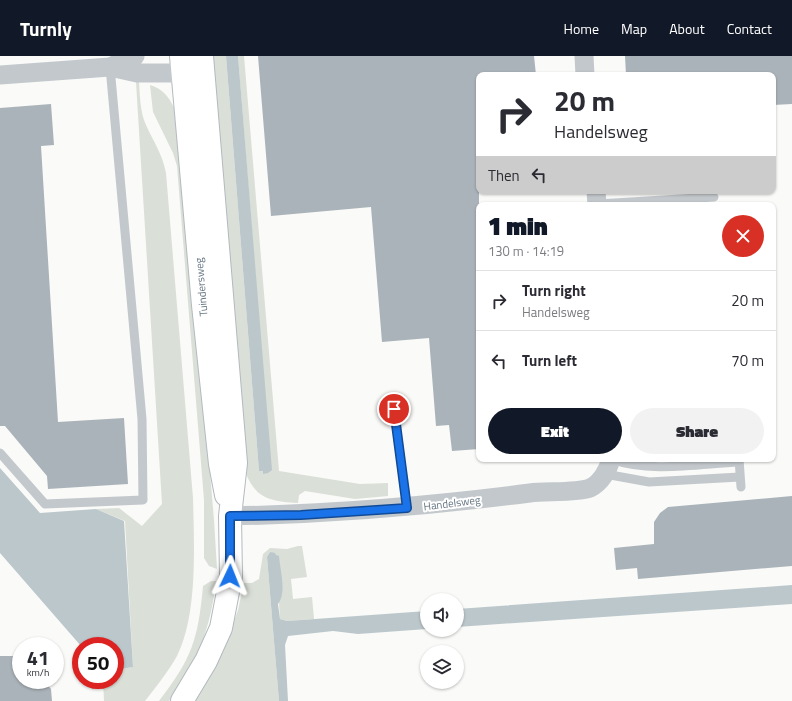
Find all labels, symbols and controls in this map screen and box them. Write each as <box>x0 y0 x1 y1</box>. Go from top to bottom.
text: Turnly <box>20 14 72 43</box>
text: Home <box>564 18 599 39</box>
text: Map <box>621 18 647 39</box>
text: About <box>669 18 705 39</box>
text: Contact <box>727 18 772 39</box>
text: 20 m <box>554 79 615 122</box>
icon: right <box>488 88 540 140</box>
text: Handelsweg <box>554 118 648 145</box>
text: Then <box>488 164 520 187</box>
icon: left <box>528 164 550 186</box>
text: 1 min <box>488 208 548 244</box>
button: close <box>722 215 764 257</box>
text: 130 m · 14:19 <box>488 241 564 261</box>
street label: Tuindersweg <box>190 257 212 317</box>
text: Turn right <box>522 279 586 302</box>
text: 20 m <box>731 289 764 312</box>
icon: right <box>488 290 510 312</box>
text: Handelsweg <box>522 302 590 322</box>
text: Turn left <box>522 349 577 372</box>
text: 70 m <box>731 349 764 372</box>
icon: left <box>488 350 510 372</box>
pin <box>377 392 411 426</box>
icon: arrive <box>383 398 405 420</box>
button: Exit <box>488 408 622 454</box>
button: Share <box>630 408 764 454</box>
street label: Handelsweg <box>423 492 482 514</box>
position arrow <box>209 555 251 597</box>
map controls <box>420 593 464 689</box>
button: sound <box>420 593 464 637</box>
speed limit sign: 50 <box>72 637 124 689</box>
text: 41 <box>27 642 49 673</box>
button: layers <box>420 645 464 689</box>
text: km/h <box>27 665 49 680</box>

